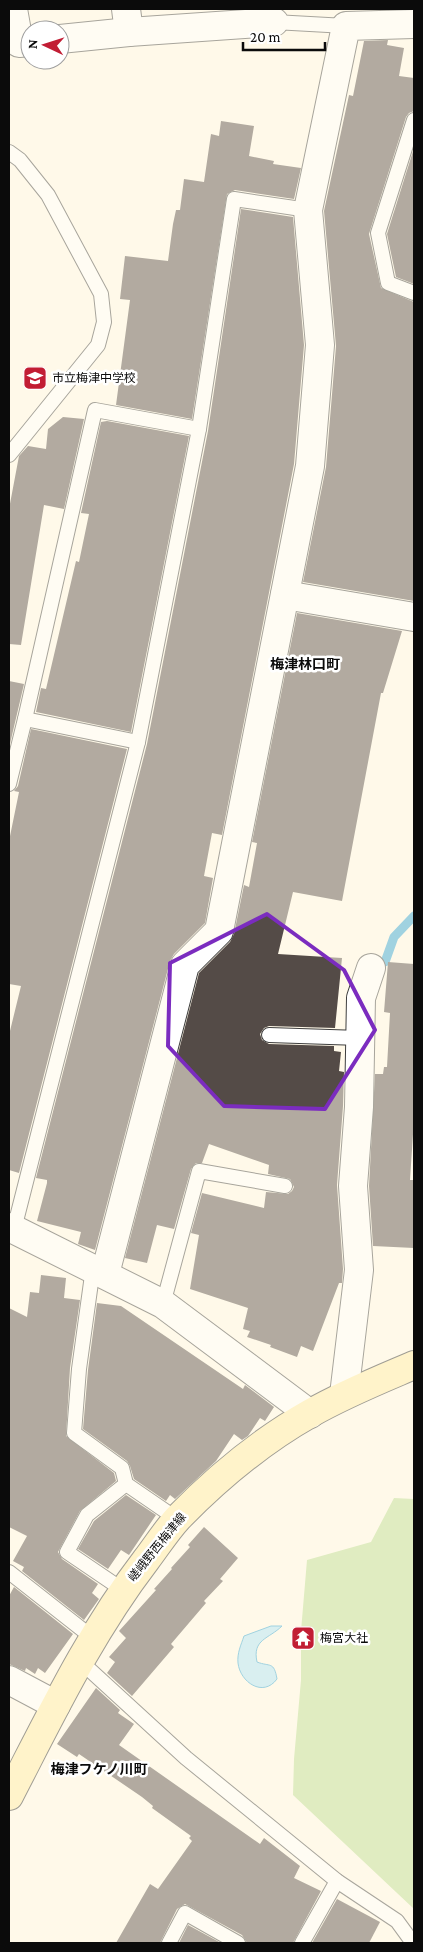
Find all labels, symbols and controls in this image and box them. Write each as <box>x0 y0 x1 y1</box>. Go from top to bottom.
north arrow <box>20 20 70 70</box>
scale bar <box>243 20 326 52</box>
text: 20 m <box>250 29 281 45</box>
text: N <box>24 38 40 49</box>
school or university icon: 市立梅津中学校 <box>22 365 48 391</box>
place label: 市立梅津中学校 <box>52 371 136 385</box>
district label: 梅津林口町 <box>270 656 340 672</box>
street label: 嵯峨野西梅津線 <box>125 1510 189 1584</box>
temple icon: 梅宮大社 <box>290 1625 316 1651</box>
place label: 梅宮大社 <box>320 1631 368 1645</box>
district label: 梅津フケノ川町 <box>50 1761 148 1777</box>

